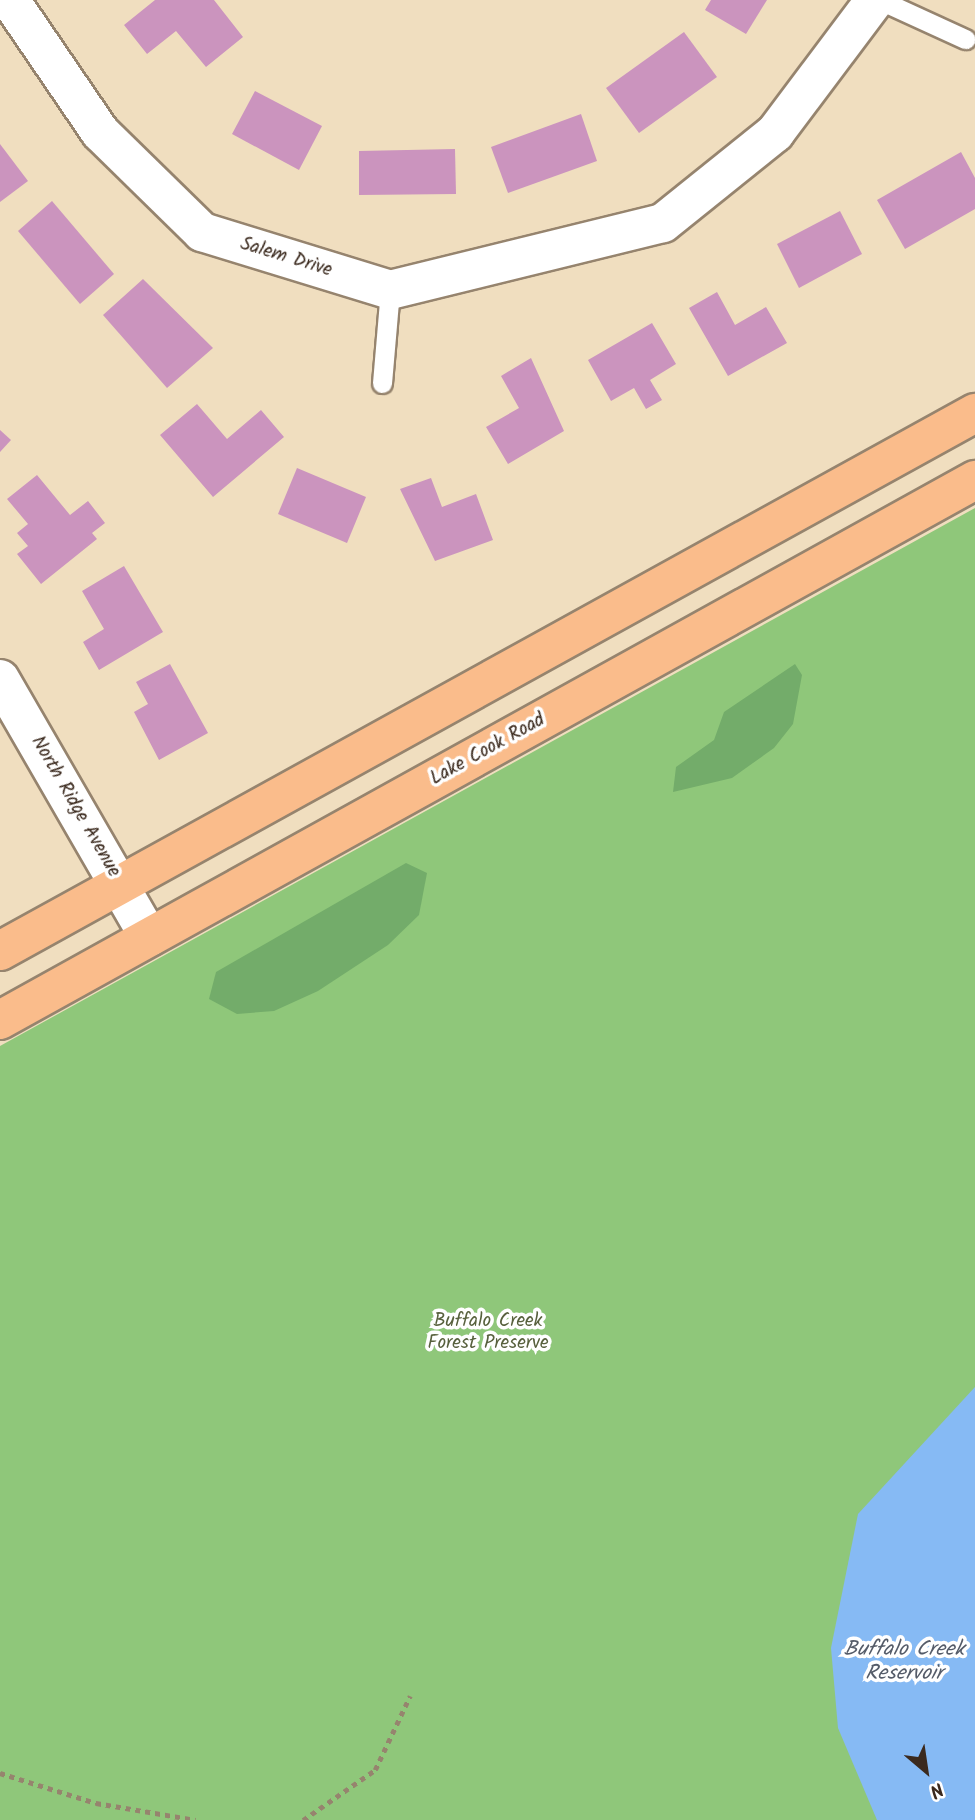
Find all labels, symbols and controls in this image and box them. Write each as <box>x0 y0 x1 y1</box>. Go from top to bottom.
street label: Salem Drive <box>237 233 335 283</box>
street label: Lake Cook Road <box>427 709 549 791</box>
street label: North Ridge Avenue <box>25 732 125 882</box>
park label: Buffalo Creek Forest Preserve <box>427 1311 549 1355</box>
water label: Buffalo Creek Reservoir <box>844 1637 964 1687</box>
north arrow <box>891 1736 961 1806</box>
text: N <box>924 1773 949 1805</box>

